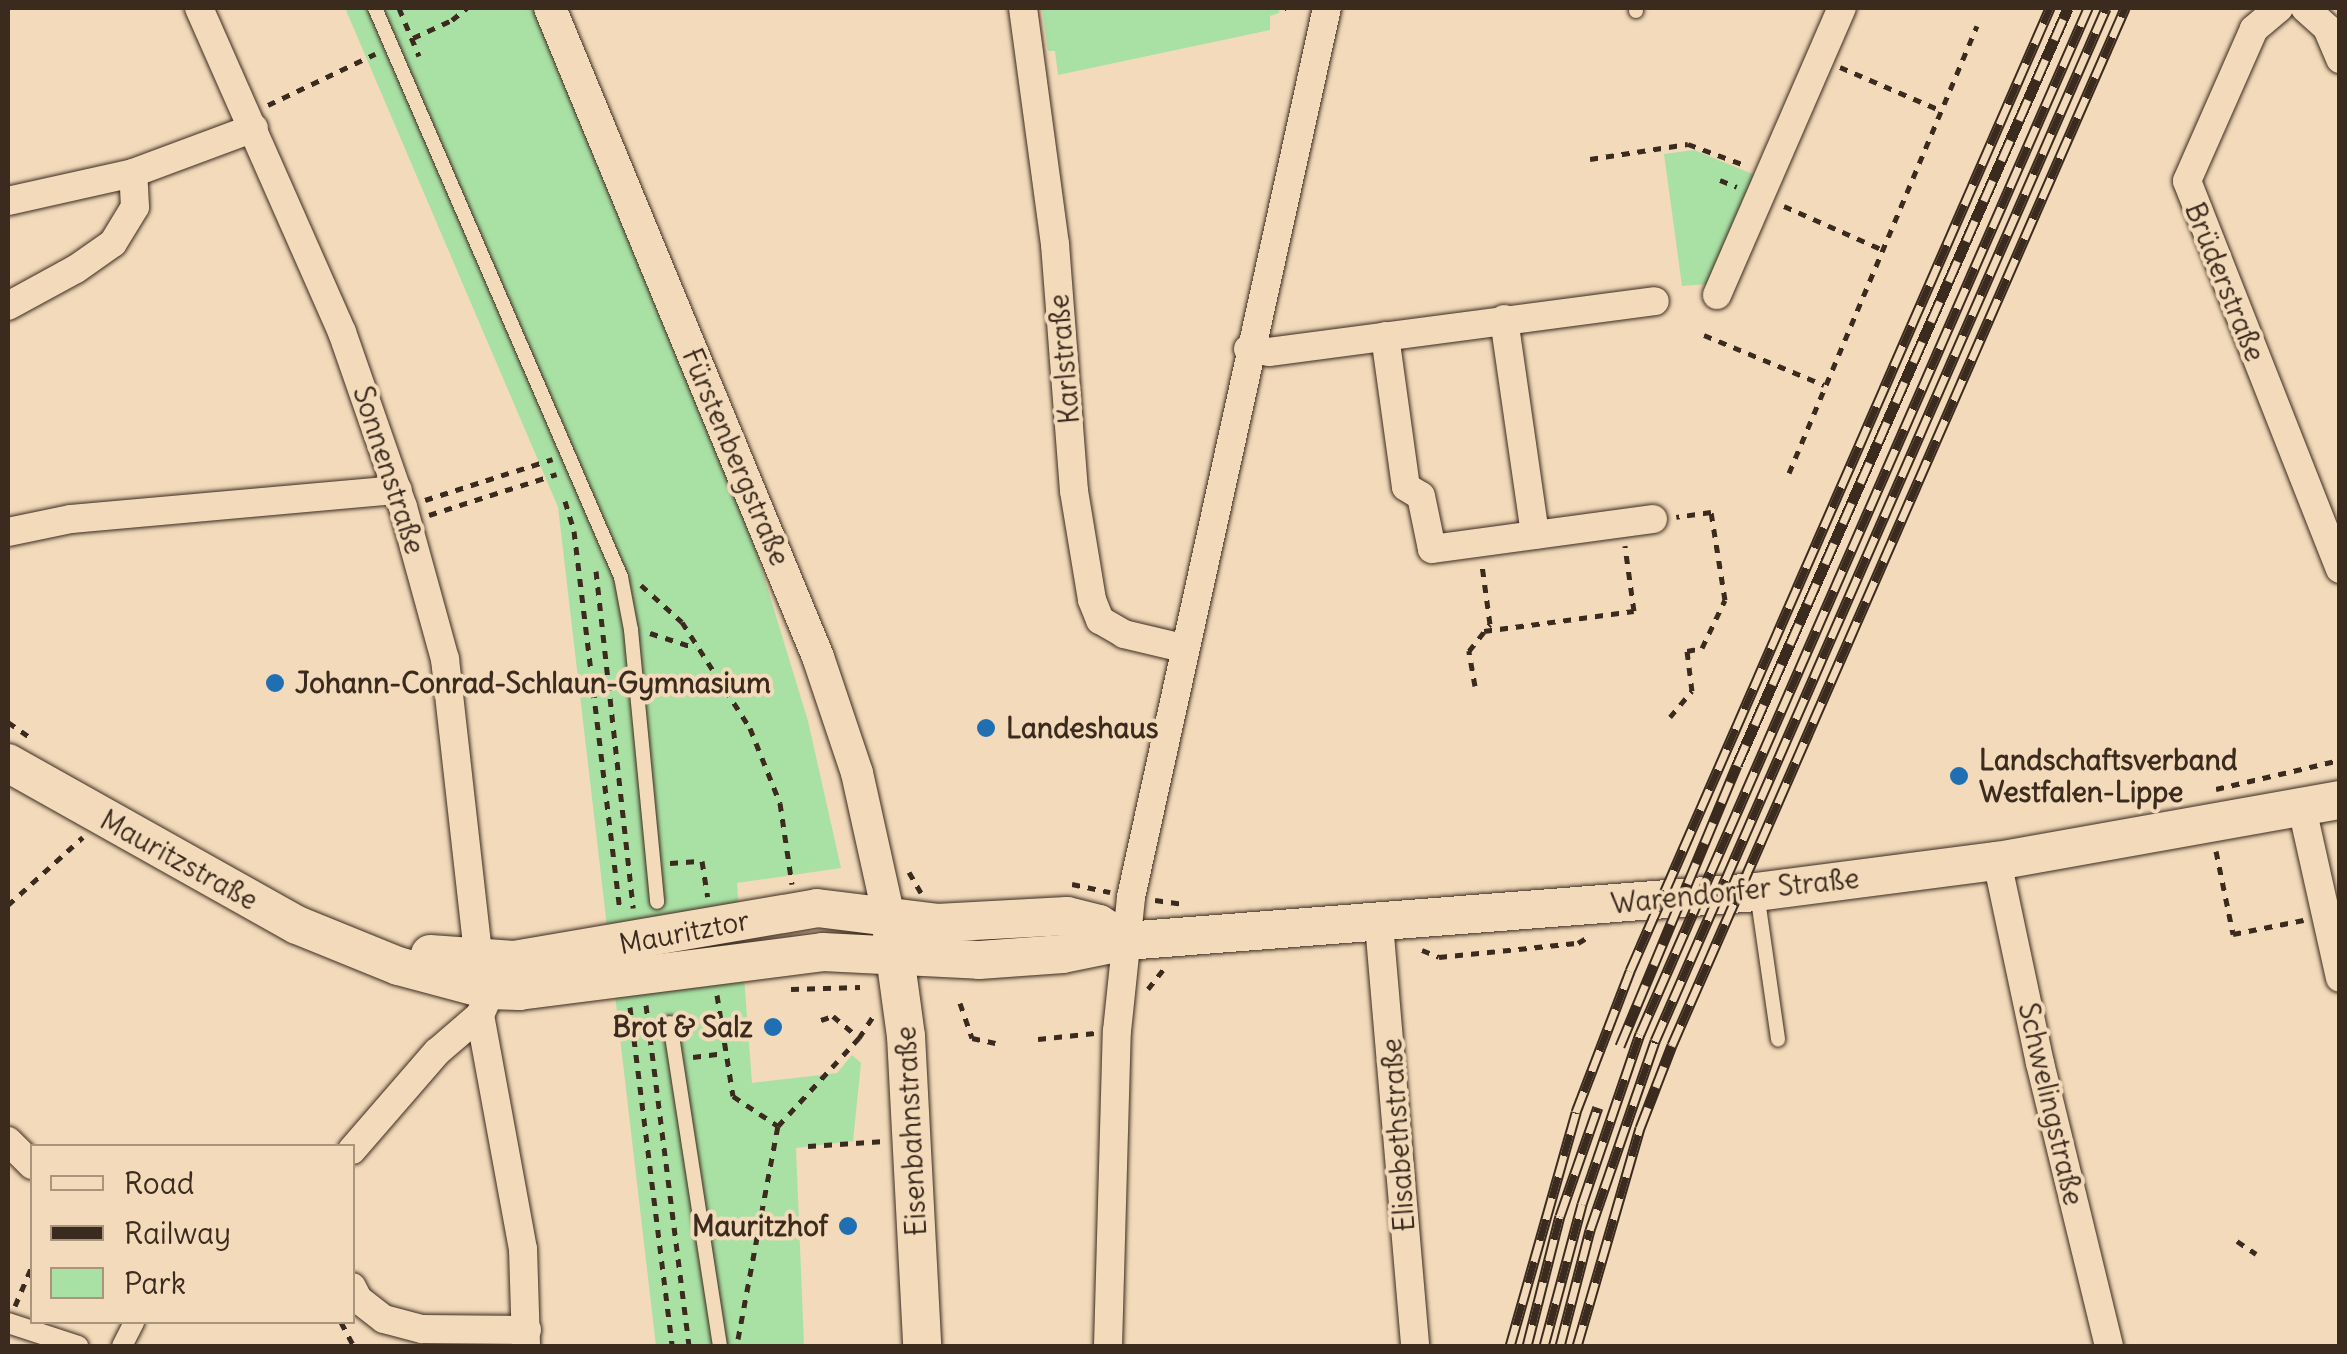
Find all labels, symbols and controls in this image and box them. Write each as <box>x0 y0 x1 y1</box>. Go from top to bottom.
street label: Brüderstraße <box>2178 198 2272 366</box>
street label: Karlstraße <box>1042 293 1086 425</box>
street label: Fürstenbergstraße <box>675 343 797 571</box>
street label: Sonnenstraße <box>346 382 432 558</box>
place label: Johann-Conrad-Schlaun-Gymnasium <box>295 666 771 700</box>
marker: Johann-Conrad-Schlaun-Gymnasium <box>264 672 286 694</box>
place label: Landeshaus <box>1006 711 1158 745</box>
marker: Landeshaus <box>975 717 997 739</box>
place label: Landschaftsverband Westfalen-Lippe <box>1979 743 2237 809</box>
marker: Landschaftsverband Westfalen-Lippe <box>1948 765 1970 787</box>
street label: Mauritzstraße <box>94 803 264 917</box>
street label: Warendorfer Straße <box>1609 861 1861 921</box>
street label: Mauritztor <box>616 903 752 961</box>
street label: Schwelingstraße <box>2011 999 2091 1209</box>
place label: Brot & Salz <box>613 1010 753 1044</box>
marker: Brot & Salz <box>762 1016 784 1038</box>
street label: Eisenbahnstraße <box>889 1025 933 1237</box>
street label: Elisabethstraße <box>1374 1037 1422 1233</box>
legend <box>30 1144 355 1324</box>
text: Road <box>124 1164 194 1202</box>
place label: Mauritzhof <box>692 1209 828 1243</box>
text: Railway <box>124 1214 231 1252</box>
marker: Mauritzhof <box>837 1215 859 1237</box>
text: Park <box>124 1264 186 1302</box>

